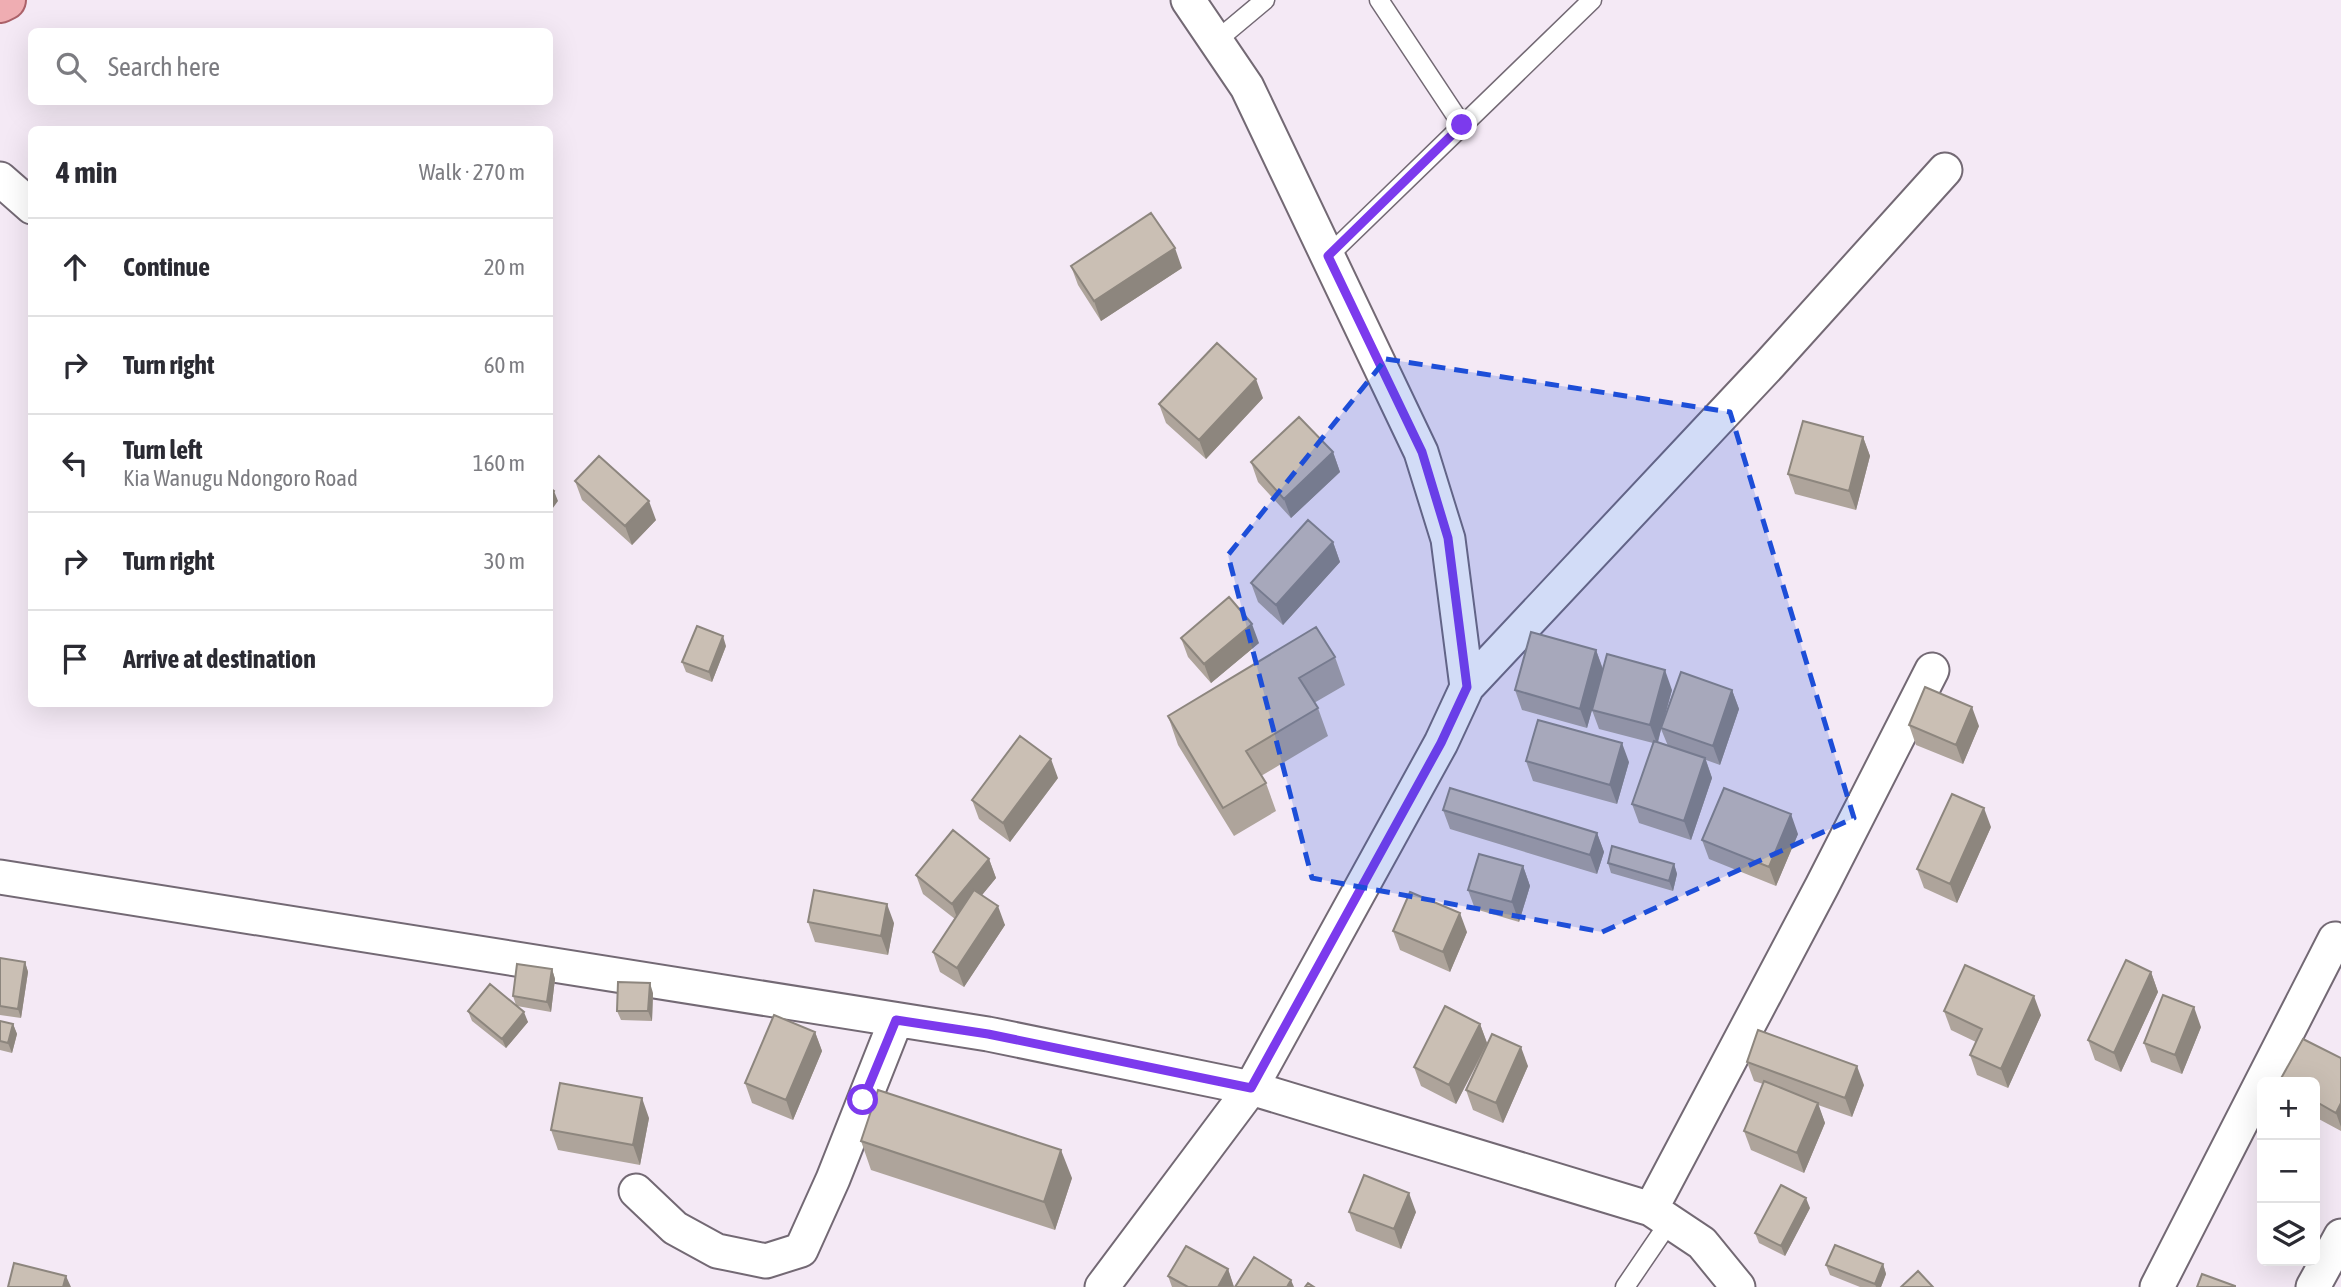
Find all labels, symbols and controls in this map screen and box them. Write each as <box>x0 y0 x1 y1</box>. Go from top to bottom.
search box <box>28 28 553 105</box>
icon: search <box>52 48 90 86</box>
text: Search here <box>108 52 220 82</box>
route end <box>1446 109 1477 140</box>
text: 4 min <box>56 155 117 189</box>
text: Walk · 270 m <box>419 159 525 185</box>
icon: ahead <box>56 248 94 286</box>
text: Continue <box>123 252 210 282</box>
text: 20 m <box>484 254 525 280</box>
icon: right <box>56 346 94 384</box>
text: Turn right <box>123 350 214 380</box>
text: 60 m <box>484 352 525 378</box>
text: Turn left <box>123 435 203 465</box>
icon: left <box>56 444 94 482</box>
text: 160 m <box>473 450 525 476</box>
text: Kia Wanugu Ndongoro Road <box>123 465 358 491</box>
icon: right <box>56 542 94 580</box>
text: Turn right <box>123 546 214 576</box>
text: 30 m <box>484 548 525 574</box>
icon: arrive <box>56 640 94 678</box>
text: Arrive at destination <box>123 644 316 674</box>
map controls <box>2257 1077 2320 1266</box>
button: + <box>2257 1077 2320 1140</box>
route start <box>847 1084 878 1115</box>
button: − <box>2257 1140 2320 1203</box>
button: layers <box>2257 1203 2320 1266</box>

